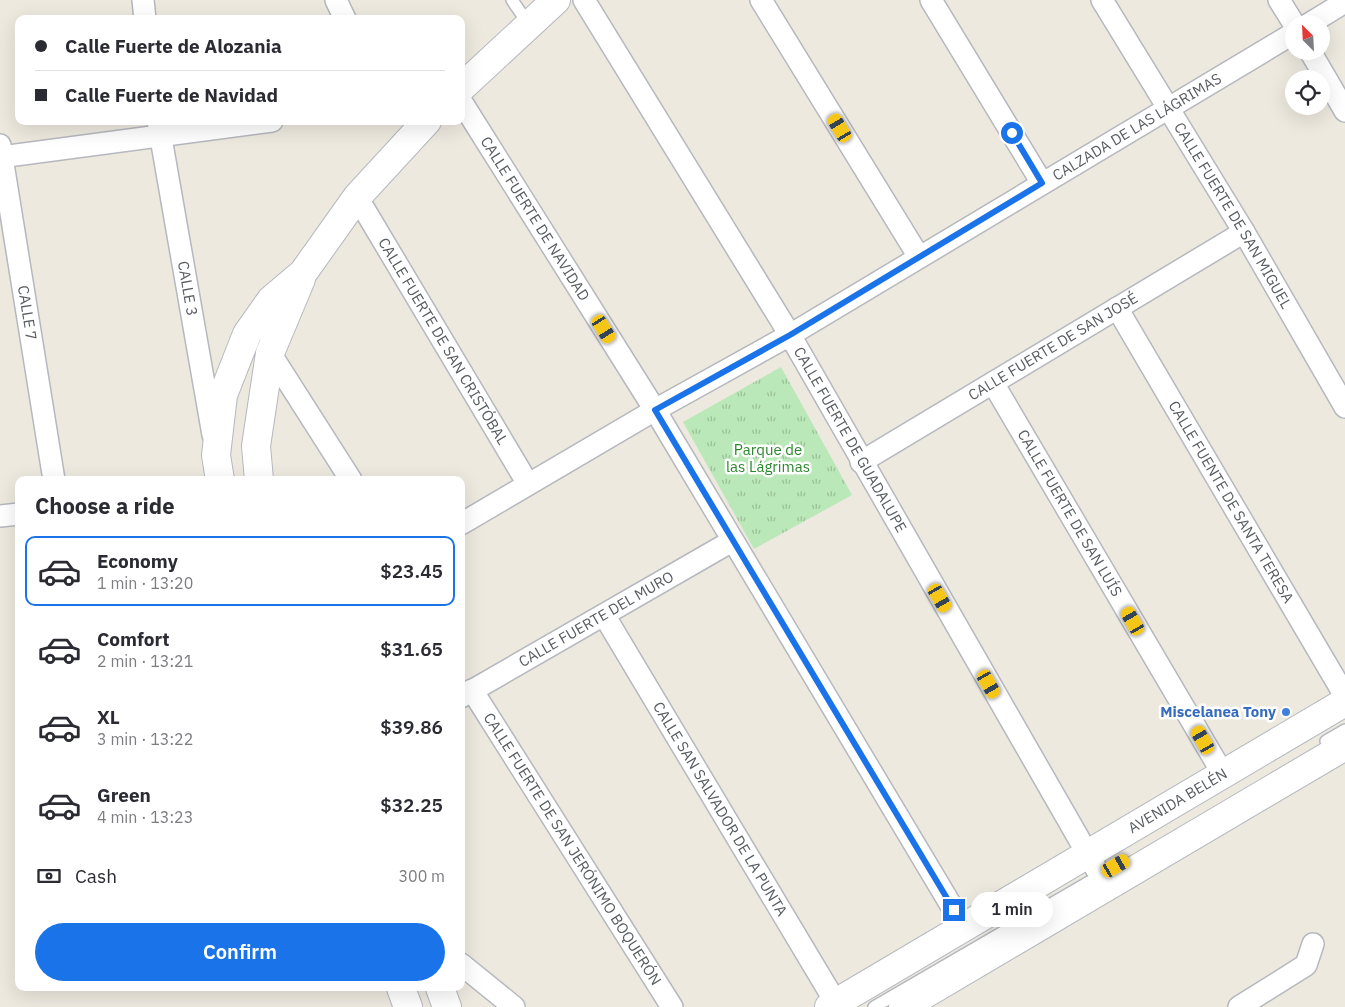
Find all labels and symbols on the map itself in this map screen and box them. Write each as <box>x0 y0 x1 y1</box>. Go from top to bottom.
north arrow <box>1285 15 1330 60</box>
street label: CALZADA DE LAS LÁGRIMAS <box>1049 69 1225 185</box>
car <box>825 111 854 145</box>
street label: CALLE FUERTE DE SAN MIGUEL <box>1170 119 1296 312</box>
route start <box>1001 122 1023 144</box>
street label: CALLE FUERTE DE NAVIDAD <box>477 133 594 304</box>
street label: CALLE FUERTE DE SAN CRISTÓBAL <box>374 234 513 448</box>
street label: CALLE 3 <box>174 259 202 317</box>
street label: CALLE 7 <box>14 284 41 342</box>
street label: CALLE FUERTE DE SAN JOSÉ <box>965 288 1141 404</box>
car <box>589 312 618 346</box>
street label: CALLE FUERTE DE GUADALUPE <box>790 343 911 536</box>
street label: CALLE FUENTE DE SANTA TERESA <box>1165 397 1298 607</box>
street label: CALLE FUERTE DE SAN LUÍS <box>1013 426 1127 600</box>
park label: Parque de las Lágrimas <box>726 440 810 476</box>
street label: CALLE FUERTE DEL MURO <box>515 567 677 671</box>
car <box>926 581 953 615</box>
car <box>1119 604 1146 638</box>
car <box>975 667 1002 701</box>
street label: CALLE SAN SALVADOR DE LA PUNTA <box>649 698 792 920</box>
place label: Miscelanea Tony <box>1160 702 1276 721</box>
marker: Miscelanea Tony <box>1280 706 1292 718</box>
street label: CALLE FUERTE DE SAN JERÓNIMO BOQUERÓN <box>480 709 666 989</box>
car <box>1189 723 1216 757</box>
street label: AVENIDA BELÉN <box>1124 764 1230 837</box>
car <box>1099 852 1132 880</box>
callout: 1 min <box>972 892 1054 928</box>
route end <box>943 899 965 921</box>

